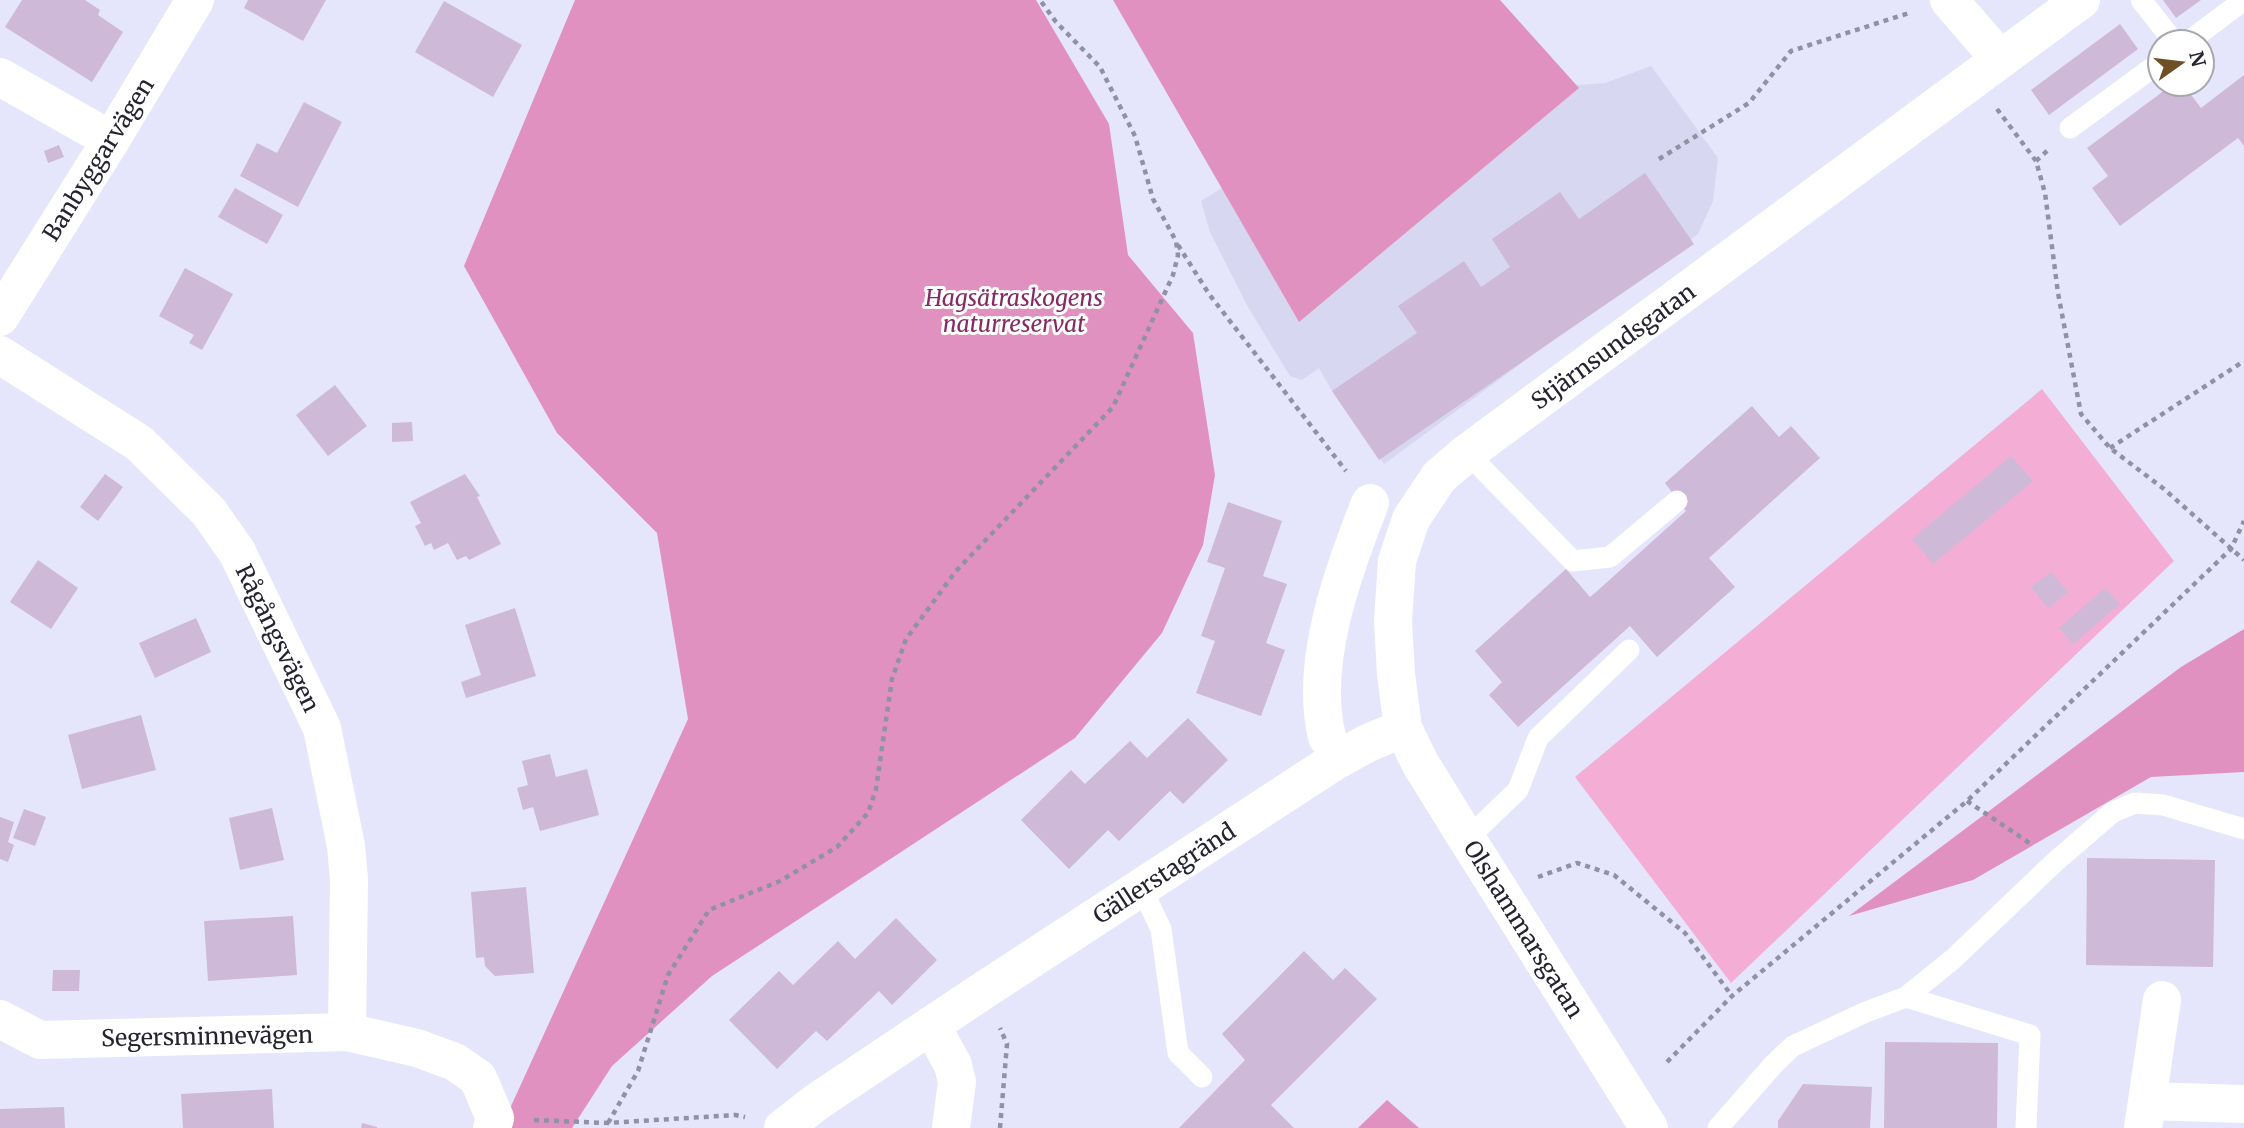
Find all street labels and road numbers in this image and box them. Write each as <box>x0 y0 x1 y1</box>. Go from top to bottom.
street label: Banbyggarvägen <box>36 72 160 246</box>
street label: Stjärnsundsgatan <box>1525 277 1701 415</box>
street label: Rågångsvägen <box>230 559 326 717</box>
street label: Gällerstagränd <box>1087 816 1241 930</box>
street label: Olshammarsgatan <box>1458 835 1590 1023</box>
street label: Segersminnevägen <box>101 1020 313 1052</box>

